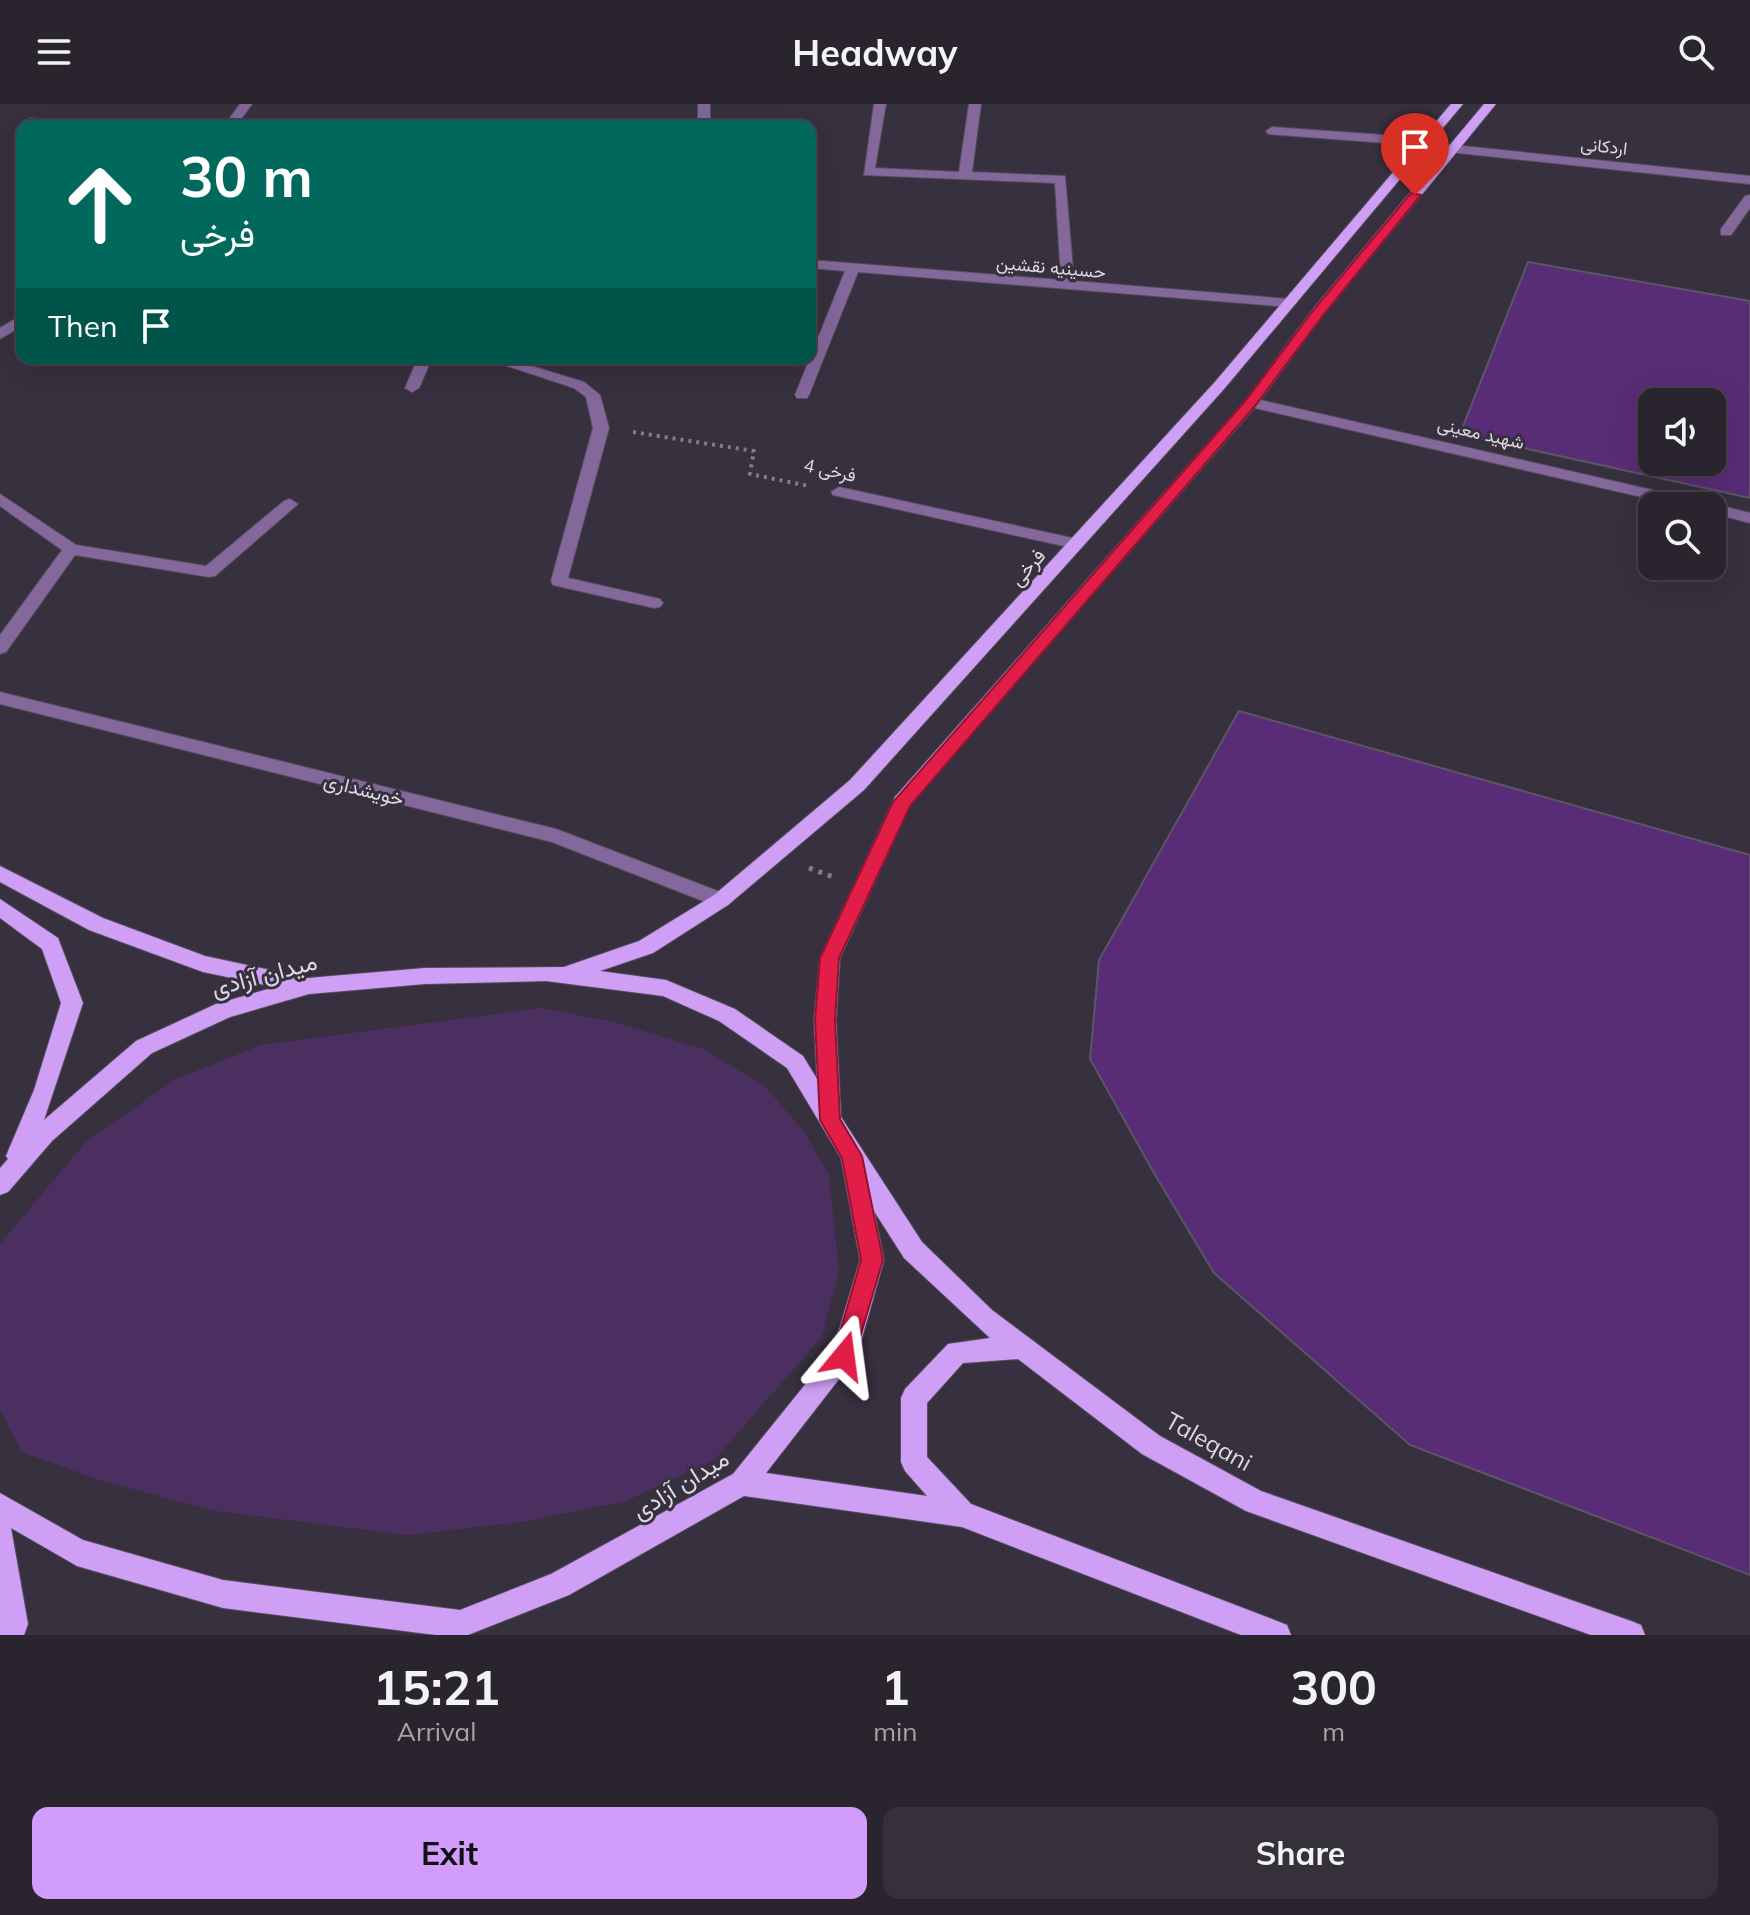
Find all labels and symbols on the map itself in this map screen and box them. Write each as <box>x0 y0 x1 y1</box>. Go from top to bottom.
pin <box>1381 113 1449 195</box>
street label: اردکانی <box>1579 132 1629 160</box>
street label: حسینیه نقشین <box>995 251 1107 283</box>
street label: شهید معینی <box>1435 412 1527 454</box>
street label: فرخی 4 <box>802 453 858 487</box>
street label: فرخی <box>1004 543 1051 592</box>
street label: خویشداری <box>321 767 407 812</box>
street label: میدان آزادی <box>208 945 321 1003</box>
position arrow <box>802 1314 886 1398</box>
street label: Taleqani <box>1160 1405 1258 1477</box>
street label: میدان آزادی <box>626 1443 734 1526</box>

